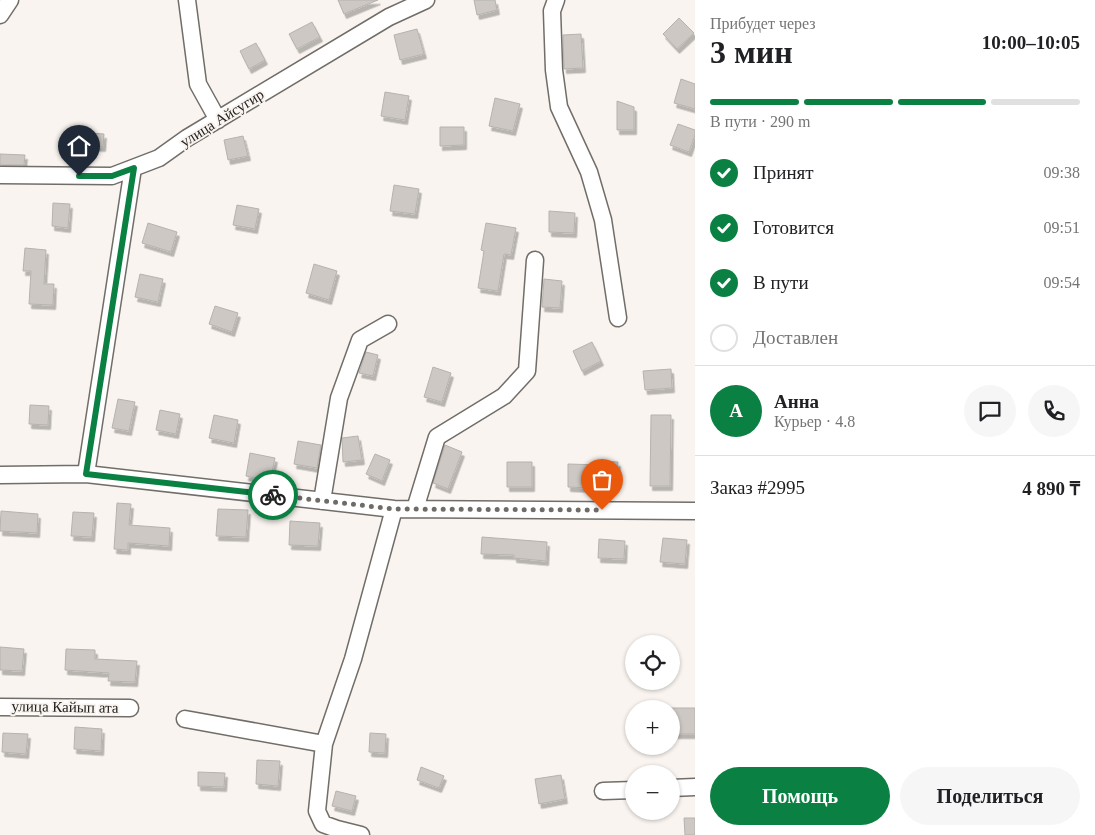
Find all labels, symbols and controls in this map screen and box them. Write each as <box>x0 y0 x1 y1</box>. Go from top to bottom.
text: Прибудет через <box>710 15 816 32</box>
text: 10:00–10:05 <box>982 32 1080 53</box>
text: 3 мин <box>710 34 793 70</box>
street label: улица Айсугир <box>177 86 267 150</box>
text: В пути · 290 m <box>710 113 811 130</box>
pin <box>58 125 100 176</box>
icon: home <box>65 132 93 160</box>
icon: check <box>710 159 738 187</box>
text: Принят <box>753 162 814 183</box>
text: 09:38 <box>1044 164 1080 181</box>
icon: check <box>710 214 738 242</box>
text: Готовится <box>753 217 834 238</box>
text: 09:51 <box>1044 219 1080 236</box>
icon: check <box>710 269 738 297</box>
text: В пути <box>753 272 809 293</box>
text: 09:54 <box>1044 274 1080 291</box>
text: Доставлен <box>753 327 838 348</box>
button: chat <box>964 385 1016 437</box>
button: phone <box>1028 385 1080 437</box>
text: Анна <box>774 391 819 412</box>
text: А <box>729 400 743 421</box>
text: Курьер · 4.8 <box>774 413 855 430</box>
pin <box>581 459 623 510</box>
icon: bag <box>588 466 616 494</box>
courier <box>248 470 298 520</box>
text: Заказ #2995 <box>710 477 805 498</box>
text: 4 890 ₸ <box>1022 478 1080 499</box>
icon: bike <box>259 481 287 509</box>
map controls <box>625 635 680 820</box>
button: locate <box>625 635 680 690</box>
street label: улица Кайып ата <box>11 698 119 716</box>
button: + <box>625 700 680 755</box>
button: − <box>625 765 680 820</box>
button: Помощь <box>710 767 890 825</box>
button: Поделиться <box>900 767 1080 825</box>

